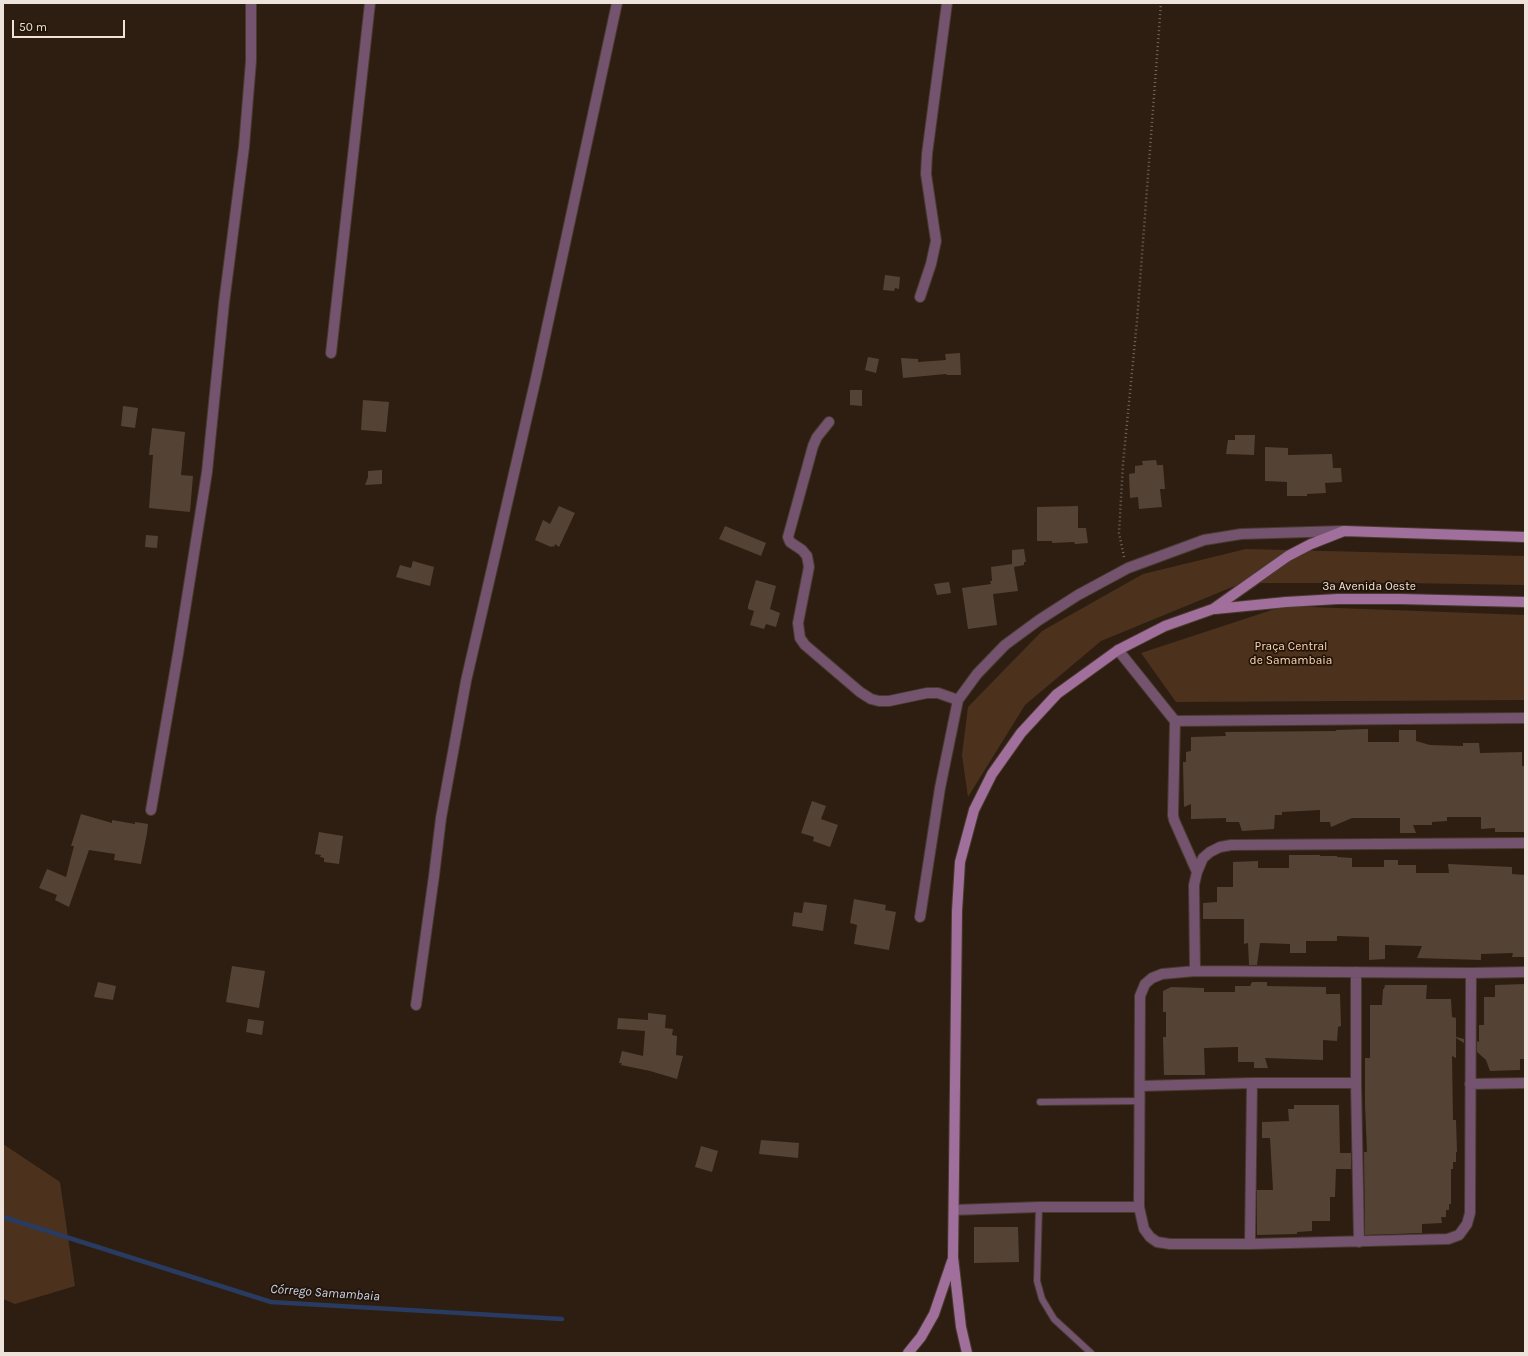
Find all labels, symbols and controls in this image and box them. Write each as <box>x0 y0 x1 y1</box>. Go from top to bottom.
scale bar <box>14 12 127 38</box>
text: 50 m <box>19 20 47 34</box>
street label: 3ª Avenida Oeste <box>1322 580 1416 594</box>
park label: Praça Central de Samambaia <box>1250 640 1332 668</box>
water label: Córrego Samambaia <box>270 1281 380 1305</box>

